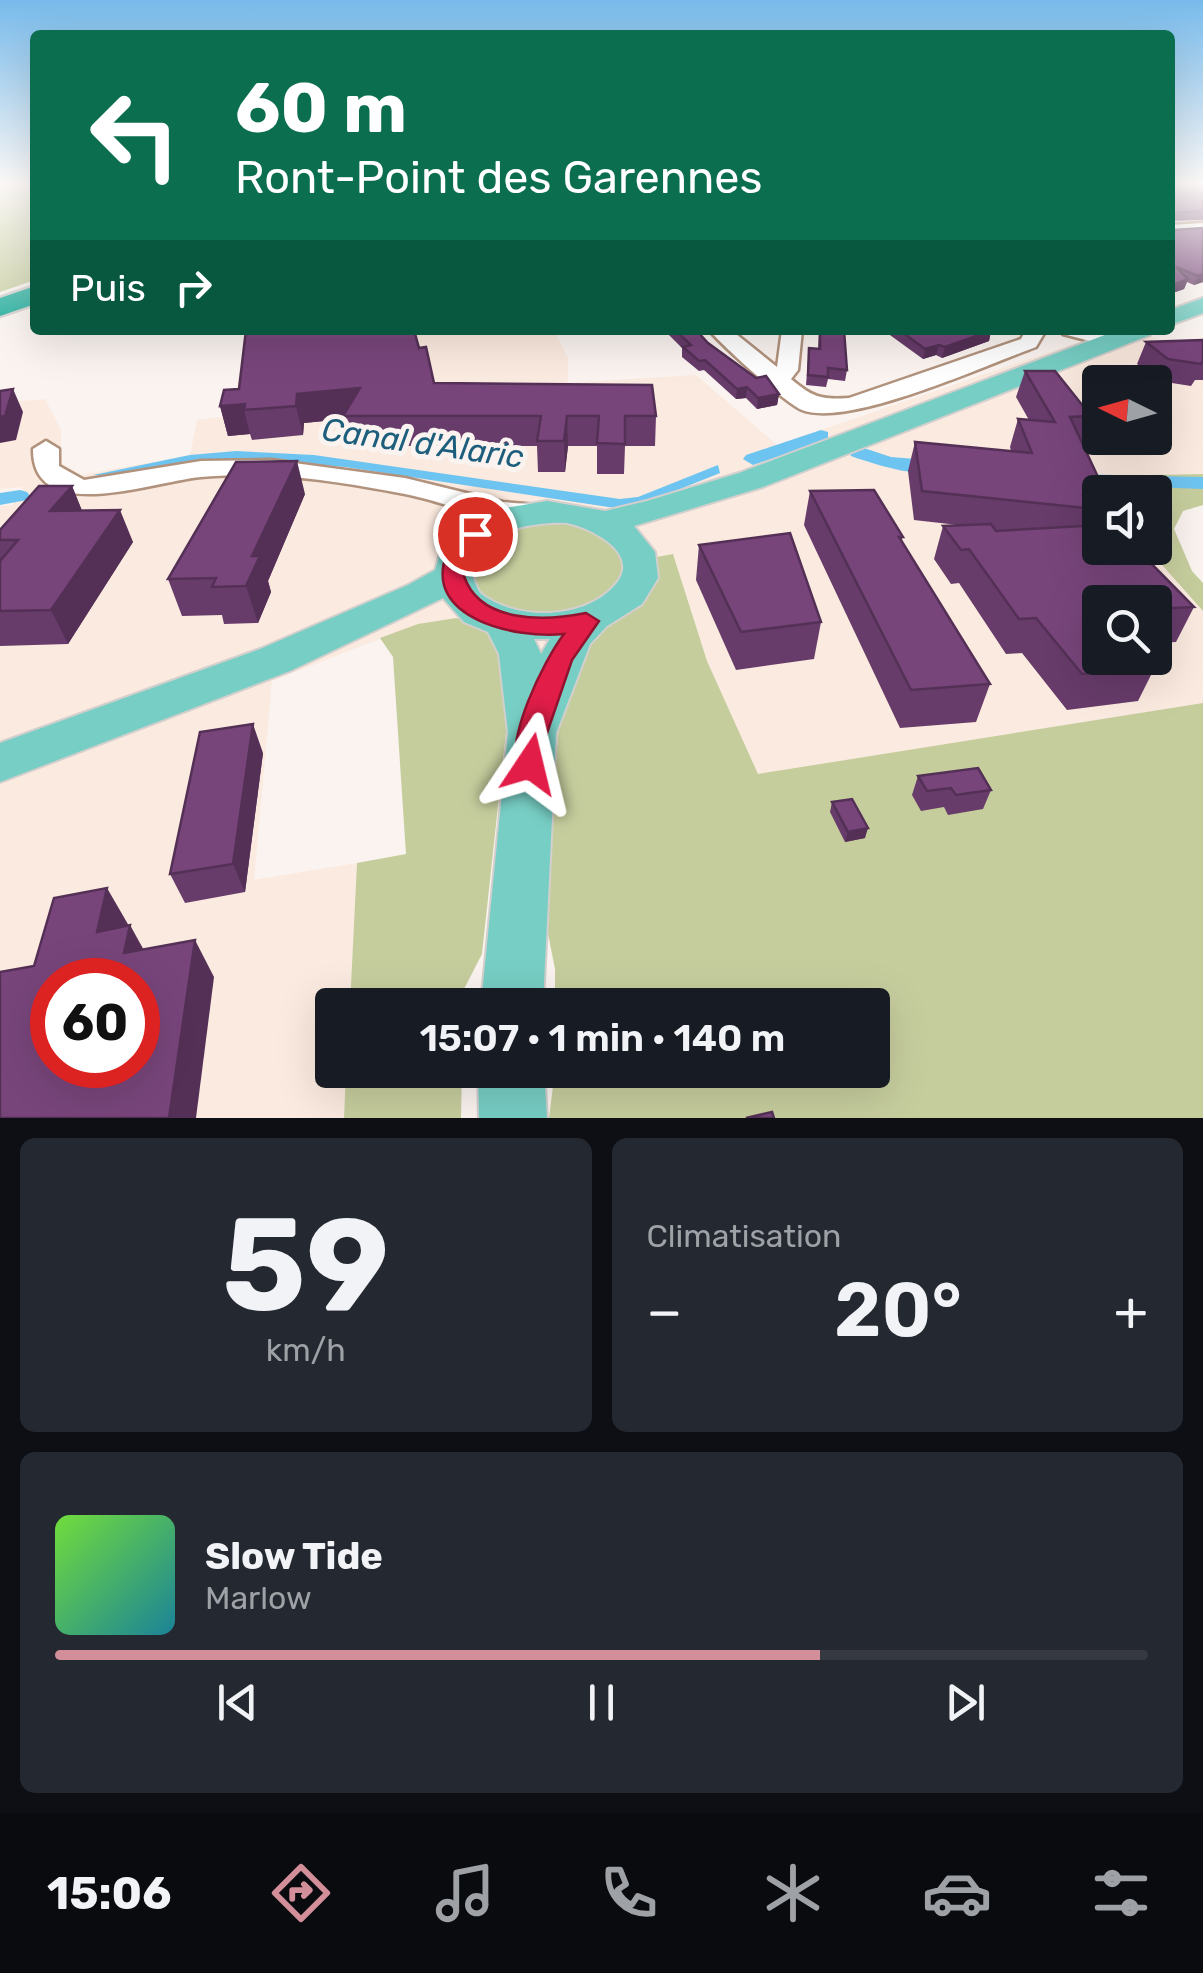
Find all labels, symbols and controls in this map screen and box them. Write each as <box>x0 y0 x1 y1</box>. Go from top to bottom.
text: 60 m <box>235 67 407 150</box>
icon: left <box>70 70 200 200</box>
text: Ront-Point des Garennes <box>235 151 762 204</box>
icon: right <box>166 260 221 315</box>
text: Puis <box>70 265 146 311</box>
north arrow <box>1082 365 1172 455</box>
map controls <box>1082 365 1172 675</box>
water label: Canal d'Alaric <box>320 410 526 476</box>
button: sound <box>1082 475 1172 565</box>
pin <box>433 492 518 577</box>
icon: arrive <box>448 507 503 562</box>
button: search <box>1082 585 1172 675</box>
position arrow <box>478 712 582 816</box>
speed limit sign: 60 <box>30 958 160 1088</box>
text: 15:07 · 1 min · 140 m <box>420 1015 785 1061</box>
text: 59 <box>222 1188 389 1343</box>
text: Climatisation <box>647 1217 841 1255</box>
text: 20° <box>834 1266 962 1355</box>
text: − <box>647 1279 682 1344</box>
text: + <box>1114 1279 1148 1344</box>
text: km/h <box>266 1331 346 1369</box>
text: Slow Tide <box>205 1533 383 1579</box>
text: Marlow <box>205 1579 312 1617</box>
icon: previous <box>210 1675 265 1730</box>
icon: pause <box>574 1675 629 1730</box>
icon: next <box>938 1675 993 1730</box>
icon: directions <box>266 1858 336 1928</box>
icon: music <box>430 1858 500 1928</box>
icon: phone <box>594 1858 664 1928</box>
icon: climate <box>758 1858 828 1928</box>
icon: car <box>922 1858 992 1928</box>
icon: filters <box>1086 1858 1156 1928</box>
text: 15:06 <box>47 1867 172 1920</box>

